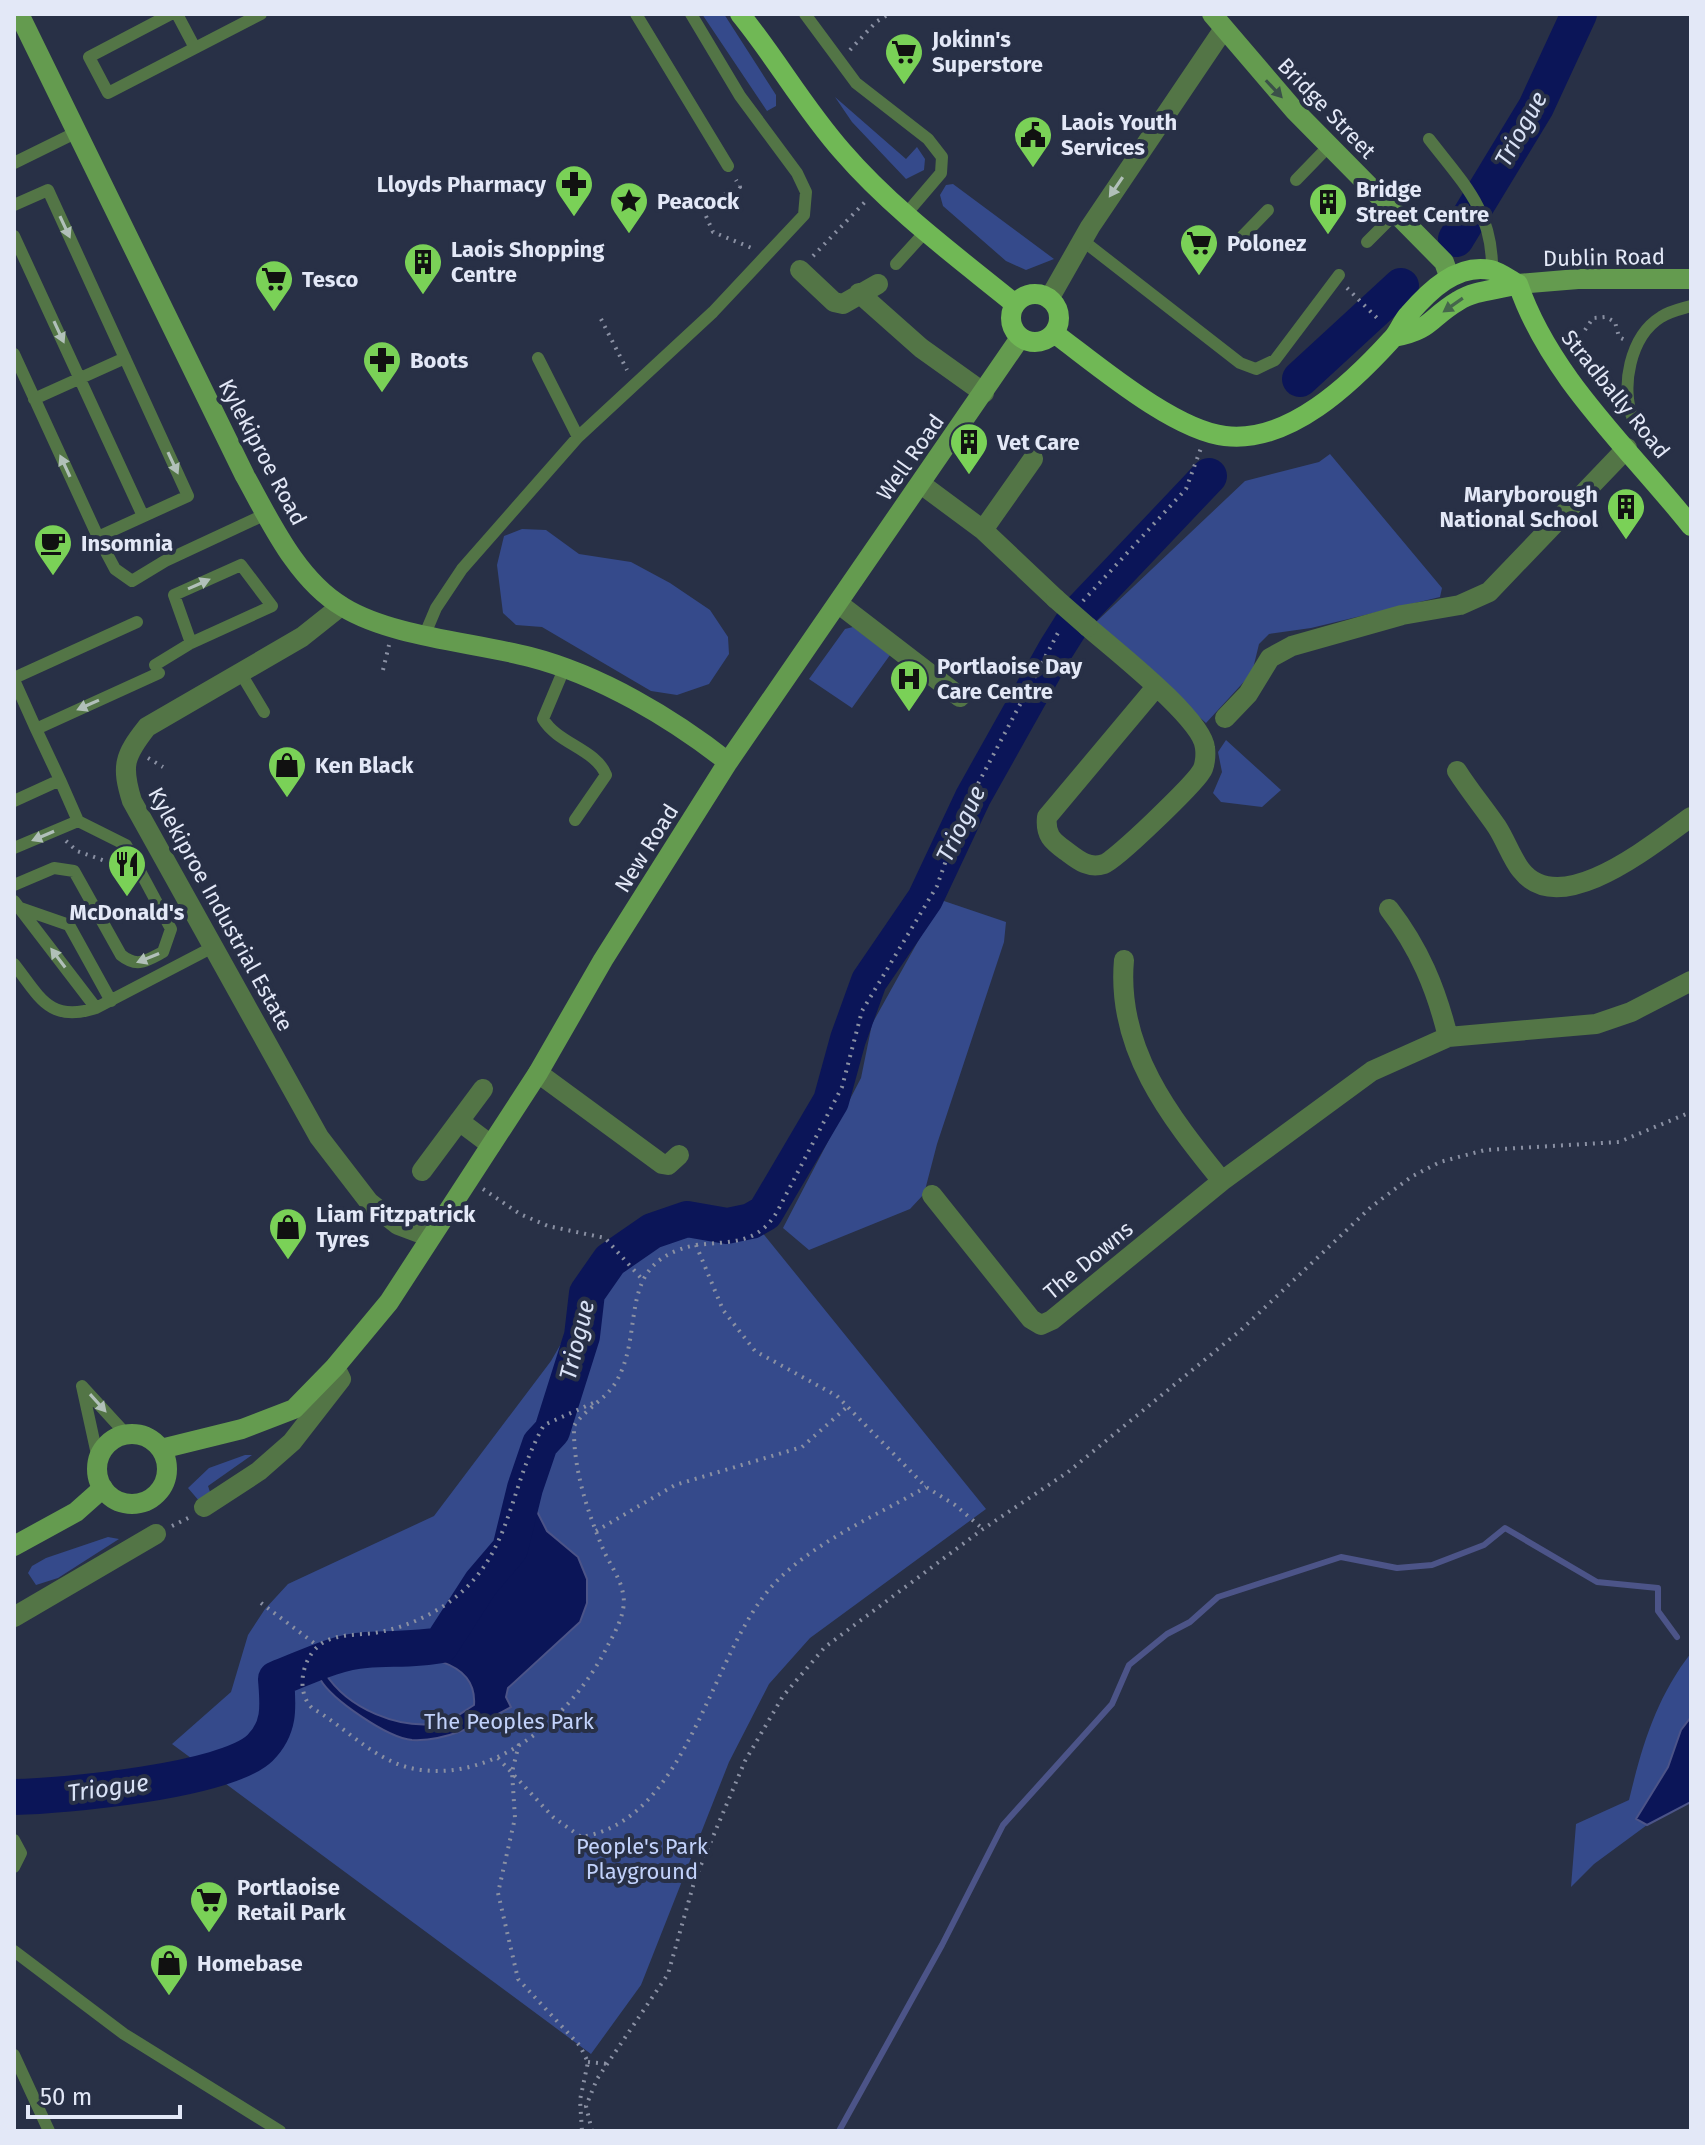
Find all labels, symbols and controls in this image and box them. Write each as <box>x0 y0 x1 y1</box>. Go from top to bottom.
place label: Jokinn's Superstore <box>931 26 1043 78</box>
supermarket icon: Jokinn's Superstore <box>883 31 925 86</box>
street label: Bridge Street <box>1272 52 1381 164</box>
one-way arrow <box>1265 79 1283 98</box>
water label: Triogue <box>1489 87 1553 171</box>
place label: Laois Youth Services <box>1061 109 1177 161</box>
public building icon: Laois Youth Services <box>1012 114 1054 169</box>
pharmacy icon: Lloyds Pharmacy <box>553 163 595 218</box>
place label: Lloyds Pharmacy <box>377 171 547 198</box>
place label: Bridge Street Centre <box>1356 176 1489 228</box>
one-way arrow <box>1109 177 1124 198</box>
place icon: Peacock <box>608 180 650 235</box>
building icon: Bridge Street Centre <box>1307 181 1349 236</box>
place label: Peacock <box>657 188 740 215</box>
one-way arrow <box>58 215 72 238</box>
supermarket icon: Polonez <box>1178 222 1220 277</box>
place label: Polonez <box>1227 230 1306 257</box>
place label: Laois Shopping Centre <box>451 236 605 288</box>
building icon: Laois Shopping Centre <box>402 241 444 296</box>
street label: Dublin Road <box>1543 243 1665 272</box>
supermarket icon: Tesco <box>253 258 295 313</box>
place label: Tesco <box>302 266 359 293</box>
one-way arrow <box>1443 297 1464 312</box>
one-way arrow <box>52 321 66 344</box>
street label: Stradbally Road <box>1556 325 1676 464</box>
pharmacy icon: Boots <box>361 339 403 394</box>
place label: Boots <box>410 347 469 374</box>
street label: Kylekiproe Road <box>213 375 312 530</box>
street label: Well Road <box>871 409 950 506</box>
building icon: Vet Care <box>948 421 990 476</box>
place label: Vet Care <box>996 429 1080 456</box>
one-way arrow <box>166 451 180 475</box>
one-way arrow <box>59 455 72 478</box>
place label: Maryborough National School <box>1439 481 1598 533</box>
building icon: Maryborough National School <box>1605 486 1647 541</box>
cafe icon: Insomnia <box>32 522 74 577</box>
place label: Insomnia <box>81 530 173 557</box>
one-way arrow <box>188 577 211 591</box>
place label: Portlaoise Day Care Centre <box>937 653 1083 705</box>
hospital icon: Portlaoise Day Care Centre <box>888 658 930 713</box>
one-way arrow <box>76 699 100 712</box>
shop icon: Ken Black <box>266 744 308 799</box>
place label: Ken Black <box>315 752 414 779</box>
water label: Triogue <box>931 781 991 867</box>
street label: Kylekiproe Industrial Estate <box>142 783 299 1036</box>
street label: New Road <box>609 799 684 898</box>
one-way arrow <box>31 830 55 843</box>
restaurant icon: McDonald's <box>106 843 148 898</box>
place label: McDonald's <box>70 899 185 926</box>
one-way arrow <box>51 948 66 969</box>
one-way arrow <box>136 952 160 965</box>
place label: Liam Fitzpatrick Tyres <box>316 1201 476 1253</box>
shop icon: Liam Fitzpatrick Tyres <box>267 1206 309 1261</box>
street label: The Downs <box>1038 1215 1138 1305</box>
water label: Triogue <box>554 1297 600 1383</box>
one-way arrow <box>88 1393 106 1412</box>
park label: The Peoples Park <box>424 1708 595 1735</box>
water label: Triogue <box>66 1768 150 1808</box>
park label: People's Park Playground <box>576 1833 709 1885</box>
place label: Portlaoise Retail Park <box>237 1874 347 1926</box>
supermarket icon: Portlaoise Retail Park <box>188 1879 230 1934</box>
shop icon: Homebase <box>148 1942 190 1997</box>
place label: Homebase <box>197 1950 303 1977</box>
scale bar <box>28 2069 180 2119</box>
text: 50 m <box>40 2083 92 2111</box>

